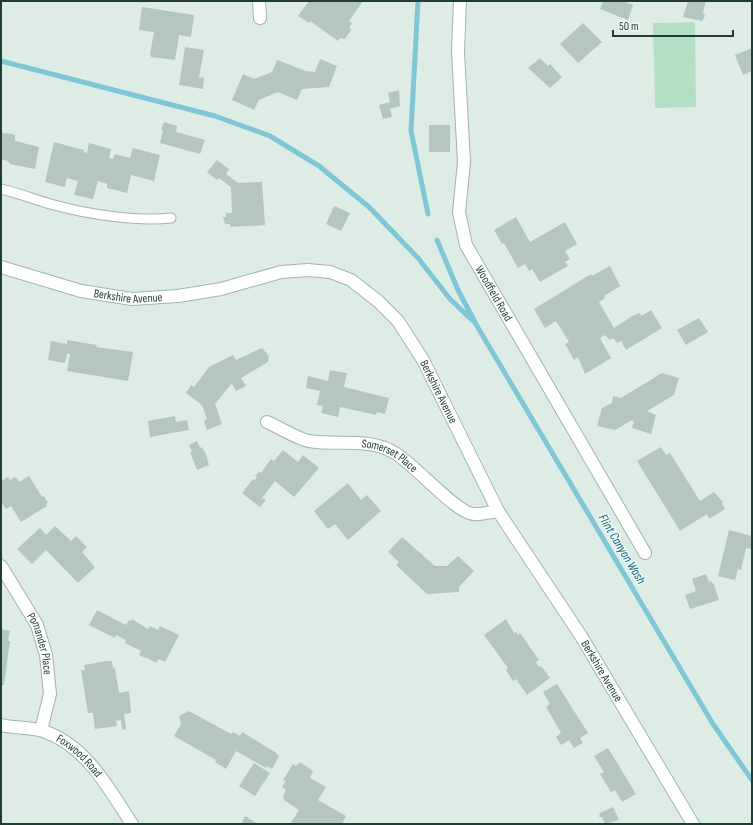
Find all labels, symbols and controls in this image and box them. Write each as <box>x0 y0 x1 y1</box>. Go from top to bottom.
scale bar <box>613 12 733 38</box>
text: 50 m <box>619 19 639 34</box>
street label: Woodfield Road <box>472 263 516 324</box>
street label: Berkshire Avenue <box>93 286 163 307</box>
street label: Berkshire Avenue <box>417 357 461 426</box>
street label: Somerset Place <box>361 436 421 476</box>
water label: Flint Canyon Wash <box>595 511 649 587</box>
street label: Pomander Place <box>24 610 55 676</box>
street label: Berkshire Avenue <box>578 637 626 705</box>
street label: Foxwood Road <box>54 731 106 780</box>

